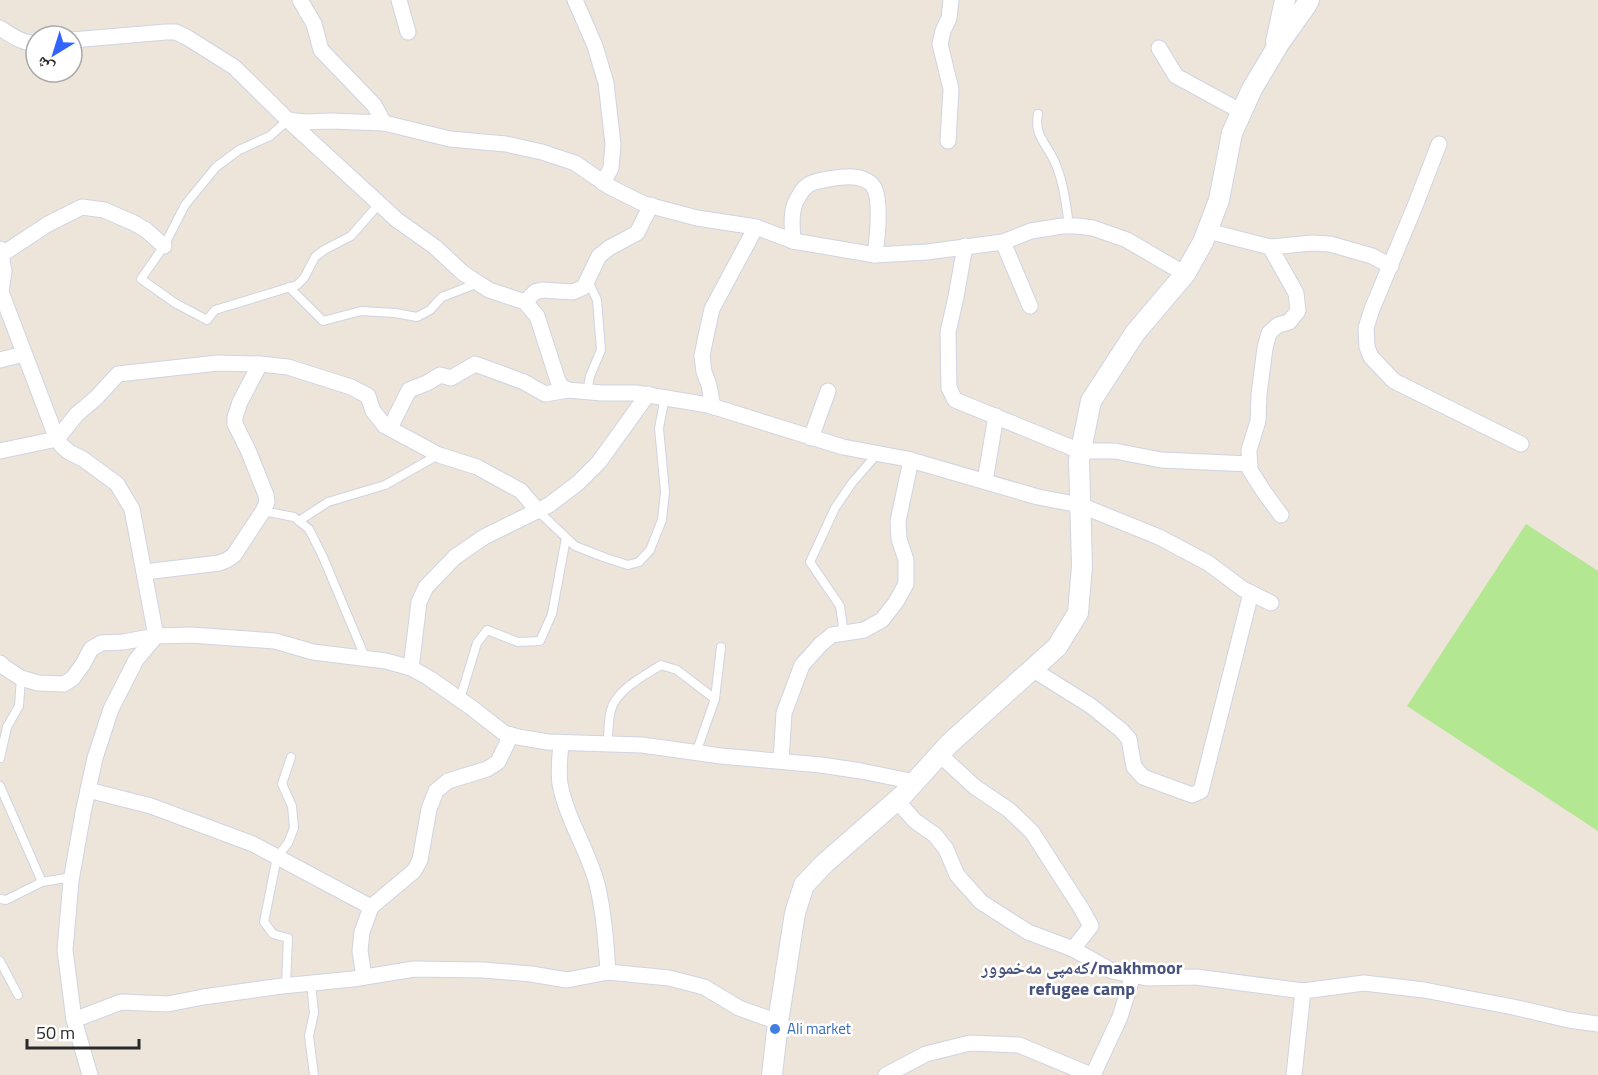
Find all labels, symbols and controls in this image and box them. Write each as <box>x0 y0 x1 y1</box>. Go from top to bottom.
north arrow <box>24 24 84 84</box>
text: ش <box>31 51 59 81</box>
district label: کەمپی مەخموور/makhmoor refugee camp <box>980 954 1183 1002</box>
scale bar <box>27 1012 140 1050</box>
place label: Ali market <box>787 1017 852 1040</box>
text: 50 m <box>36 1019 75 1046</box>
marker: Ali market <box>768 1022 782 1036</box>

